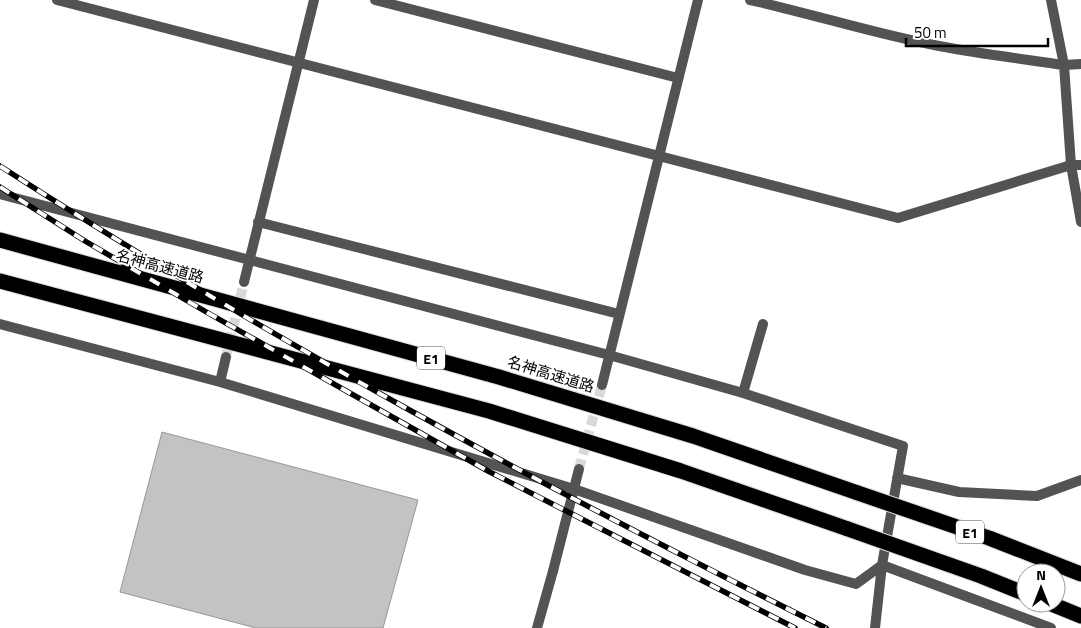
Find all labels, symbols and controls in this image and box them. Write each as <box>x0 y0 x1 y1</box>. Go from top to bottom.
scale bar <box>906 15 1048 47</box>
text: 50 m <box>914 21 947 44</box>
street label: 名神高速道路 <box>114 243 206 289</box>
road number: E1 <box>417 346 445 369</box>
street label: 名神高速道路 <box>505 350 597 398</box>
road number: E1 <box>956 520 984 544</box>
north arrow <box>1016 563 1066 613</box>
text: N <box>1036 564 1046 585</box>

